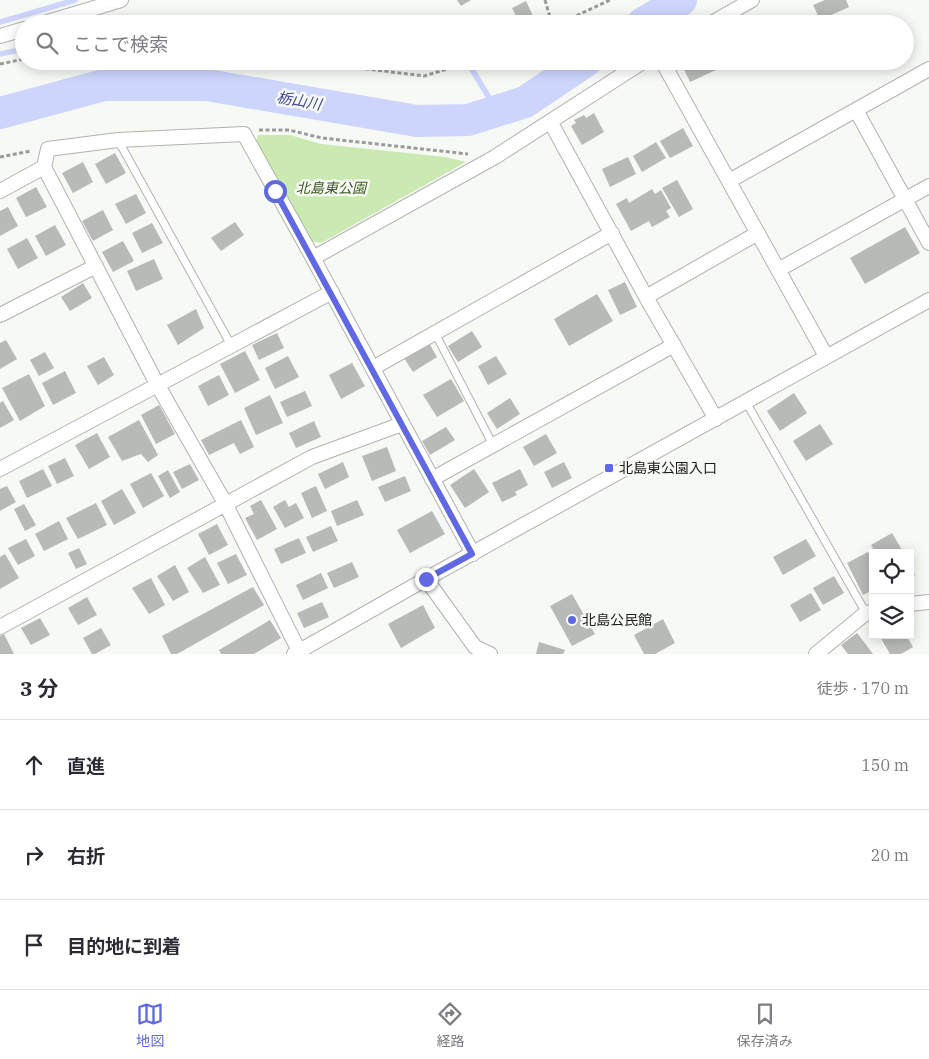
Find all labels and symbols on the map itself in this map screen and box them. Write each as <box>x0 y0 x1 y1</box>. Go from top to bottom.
water label: 栃山川 <box>275 87 325 114</box>
park label: 北島東公園 <box>296 179 368 197</box>
route start <box>264 180 287 203</box>
place label: 北島東公園入口 <box>619 459 717 477</box>
marker: 北島東公園入口 <box>603 462 615 474</box>
route end <box>415 568 438 591</box>
place label: 北島公民館 <box>582 611 652 629</box>
marker: 北島公民館 <box>566 614 578 626</box>

